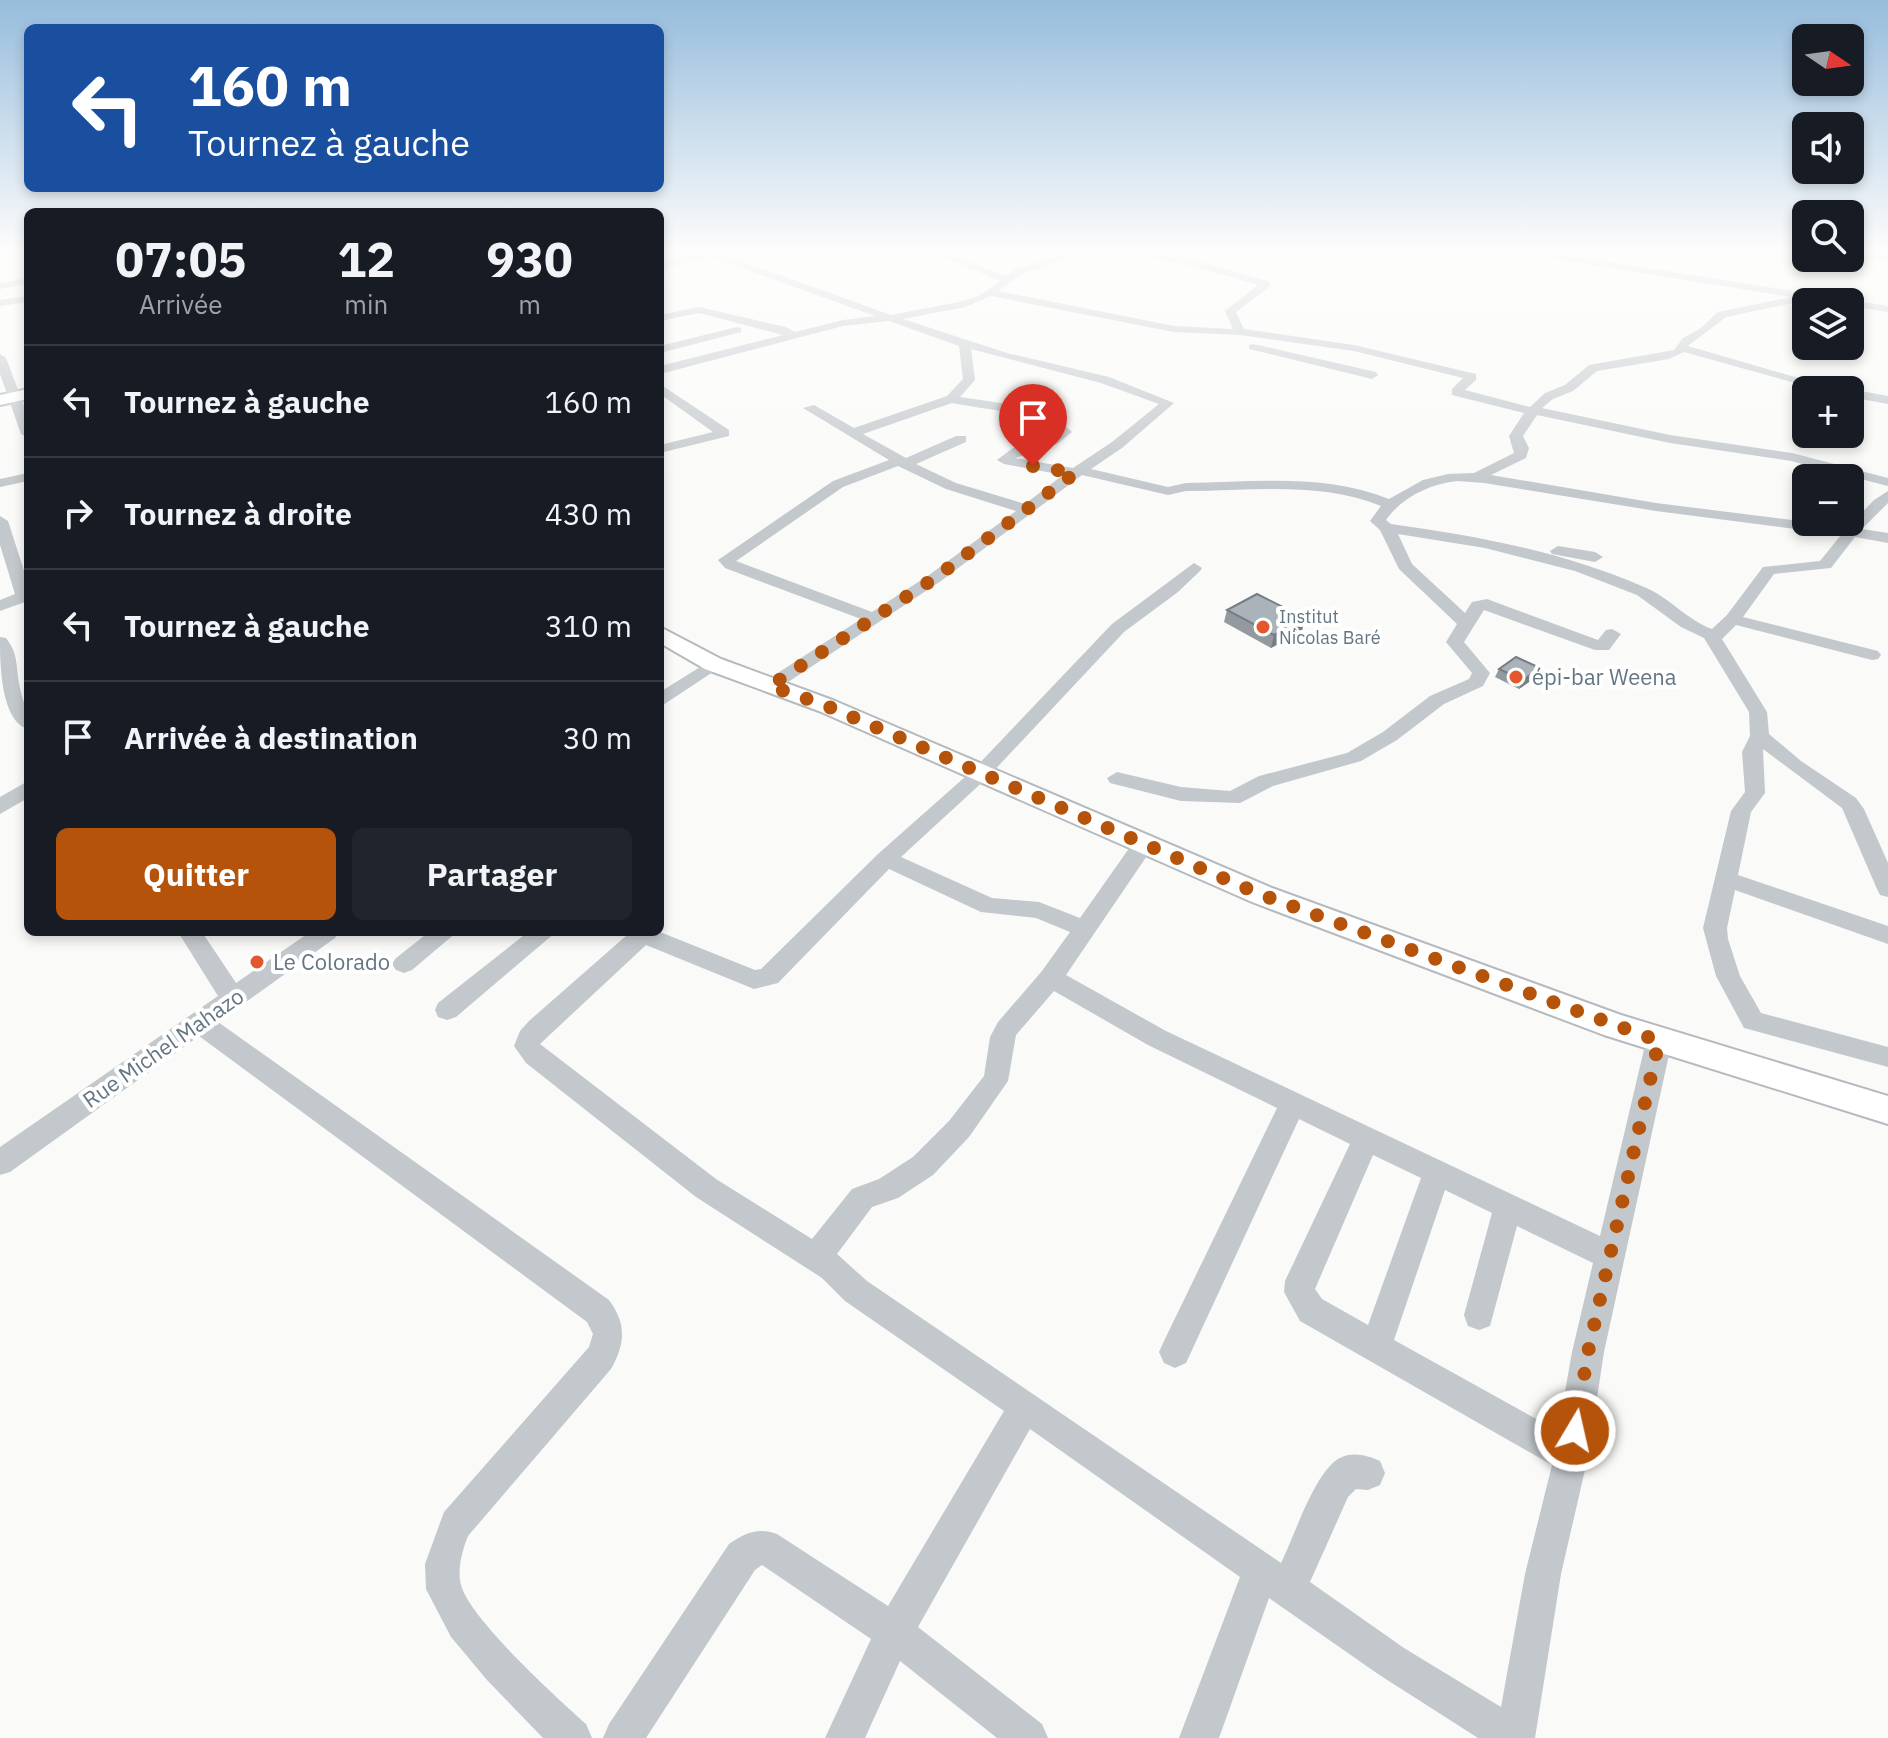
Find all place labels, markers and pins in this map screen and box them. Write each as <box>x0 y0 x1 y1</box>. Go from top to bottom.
pin <box>999 384 1067 466</box>
place label: Institut Nicolas Baré <box>1279 605 1381 649</box>
marker: Institut Nicolas Baré <box>1254 618 1272 636</box>
place label: épi-bar Weena <box>1532 662 1677 691</box>
marker: épi-bar Weena <box>1507 668 1525 686</box>
place label: Le Colorado <box>273 947 390 976</box>
marker: Le Colorado <box>248 953 266 971</box>

